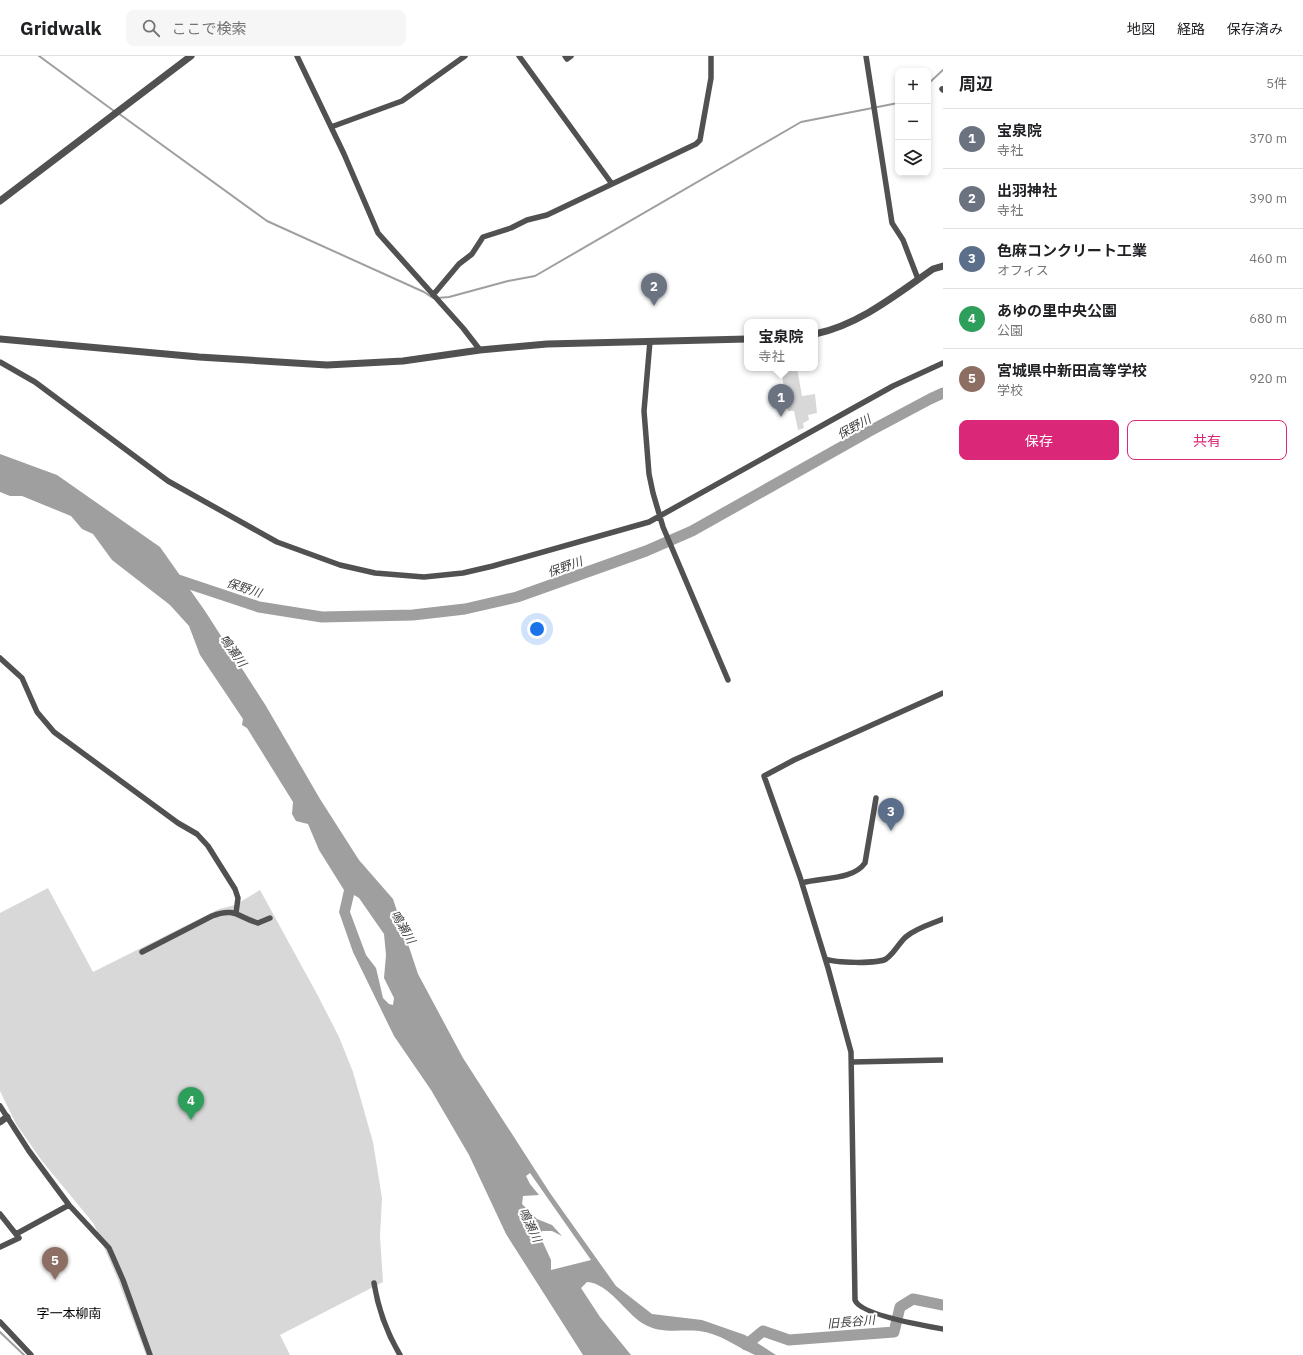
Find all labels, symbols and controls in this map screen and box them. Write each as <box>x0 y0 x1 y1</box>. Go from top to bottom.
search box <box>126 10 406 46</box>
text: Gridwalk <box>20 16 102 40</box>
icon: search <box>140 17 162 39</box>
text: ここで検索 <box>172 19 247 38</box>
text: 地図 <box>1127 20 1155 38</box>
text: 経路 <box>1177 20 1205 38</box>
text: 保存済み <box>1227 20 1283 38</box>
map controls <box>895 68 931 176</box>
button: + <box>895 68 931 104</box>
text: 周辺 <box>959 73 993 95</box>
text: 5件 <box>1266 75 1287 92</box>
button: − <box>895 104 931 140</box>
text: 宝泉院 <box>997 121 1042 140</box>
text: 1 <box>968 130 976 147</box>
text: 370 m <box>1249 130 1287 147</box>
button: layers <box>895 140 931 176</box>
text: 寺社 <box>997 142 1023 159</box>
text: 出羽神社 <box>997 181 1057 200</box>
text: 2 <box>968 190 976 207</box>
text: 390 m <box>1249 190 1287 207</box>
text: 寺社 <box>997 202 1023 219</box>
text: 色麻コンクリート工業 <box>997 241 1147 260</box>
text: 3 <box>968 250 976 267</box>
text: 460 m <box>1249 250 1287 267</box>
text: オフィス <box>997 262 1049 279</box>
pin: 2 <box>641 273 667 306</box>
text: あゆの里中央公園 <box>997 301 1117 320</box>
text: 4 <box>968 310 976 327</box>
text: 680 m <box>1249 310 1287 327</box>
popup <box>744 319 818 371</box>
text: 公園 <box>997 322 1023 339</box>
text: 宝泉院 <box>758 327 804 346</box>
text: 寺社 <box>758 348 785 365</box>
text: 宮城県中新田高等学校 <box>997 361 1147 380</box>
text: 5 <box>968 370 976 387</box>
text: 920 m <box>1249 370 1287 387</box>
text: 学校 <box>997 382 1023 399</box>
pin: 1 <box>768 384 794 417</box>
water label: 保野川 <box>834 410 875 442</box>
button: 保存 <box>959 420 1119 460</box>
button: 共有 <box>1127 420 1287 460</box>
water label: 保野川 <box>545 553 586 580</box>
water label: 保野川 <box>225 575 265 601</box>
your location <box>527 619 547 639</box>
water label: 鳴瀬川 <box>217 632 251 671</box>
pin: 3 <box>878 798 904 831</box>
water label: 鳴瀬川 <box>388 907 420 948</box>
pin: 4 <box>178 1087 204 1120</box>
water label: 鳴瀬川 <box>516 1205 546 1246</box>
pin: 5 <box>42 1247 68 1280</box>
district label: 字一本柳南 <box>36 1305 102 1322</box>
water label: 旧長谷川 <box>826 1312 878 1331</box>

